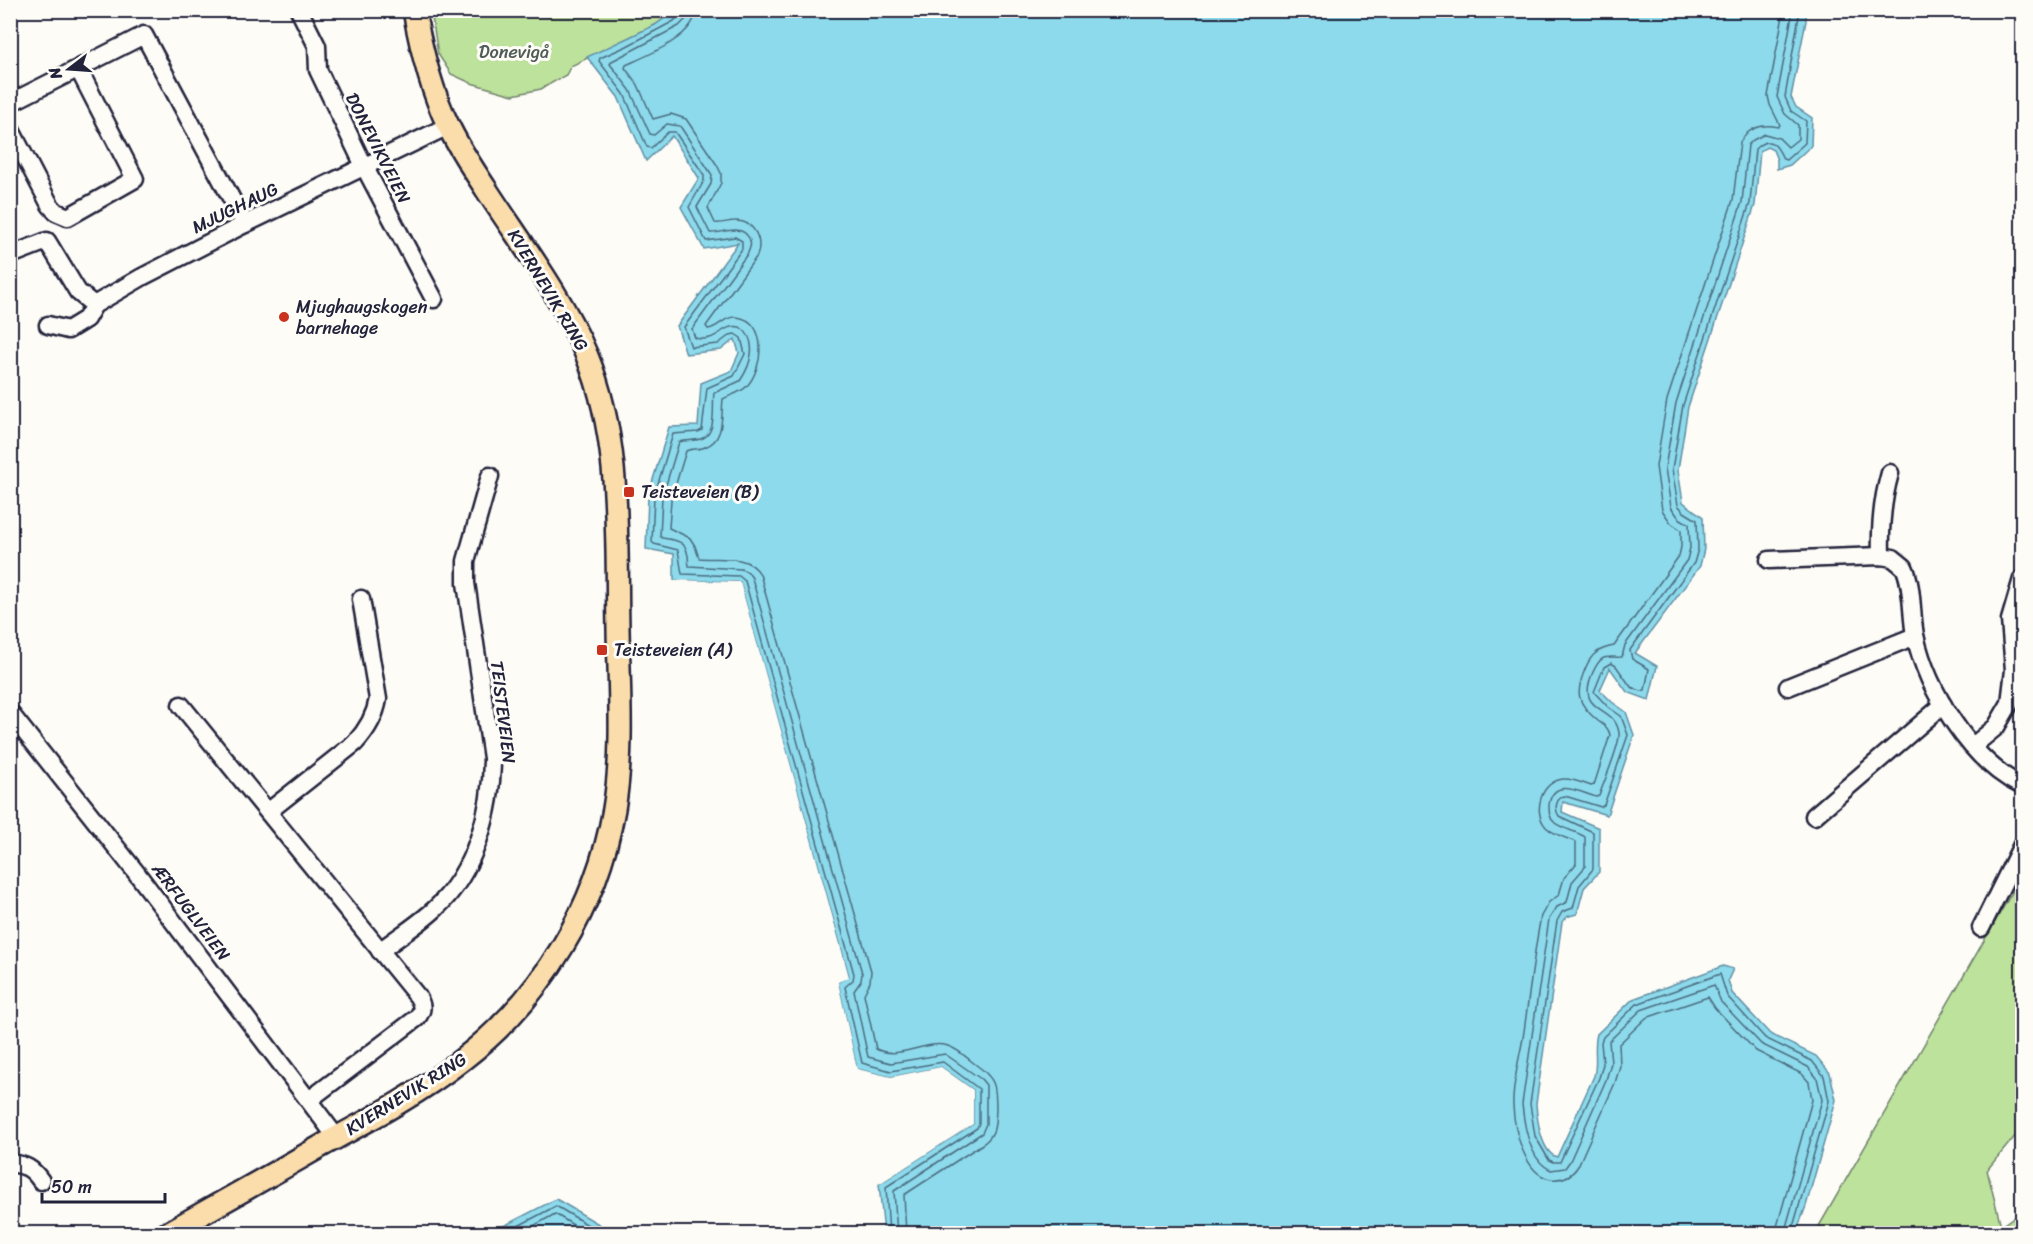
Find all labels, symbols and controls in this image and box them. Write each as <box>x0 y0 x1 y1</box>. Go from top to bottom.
park label: Donevigå <box>479 36 549 68</box>
north arrow <box>39 39 99 99</box>
text: N <box>39 63 71 84</box>
street label: DONEVIKVEIEN <box>336 87 420 210</box>
street label: MJUGHAUG <box>186 173 284 243</box>
street label: KVERNEVIK RING <box>499 222 597 358</box>
place label: Mjughaugskogen barnehage <box>296 291 428 344</box>
marker: Mjughaugskogen barnehage <box>277 310 291 324</box>
place label: Teisteveien (B) <box>641 476 760 508</box>
marker: Teisteveien (B) <box>622 485 636 499</box>
place label: Teisteveien (A) <box>614 634 733 666</box>
marker: Teisteveien (A) <box>595 643 609 657</box>
street label: TEISTEVEIEN <box>481 659 525 766</box>
street label: ÆRFUGLVEIEN <box>143 855 239 968</box>
street label: KVERNEVIK RING <box>339 1044 473 1144</box>
scale bar <box>42 1166 165 1204</box>
text: 50 m <box>51 1171 92 1203</box>

